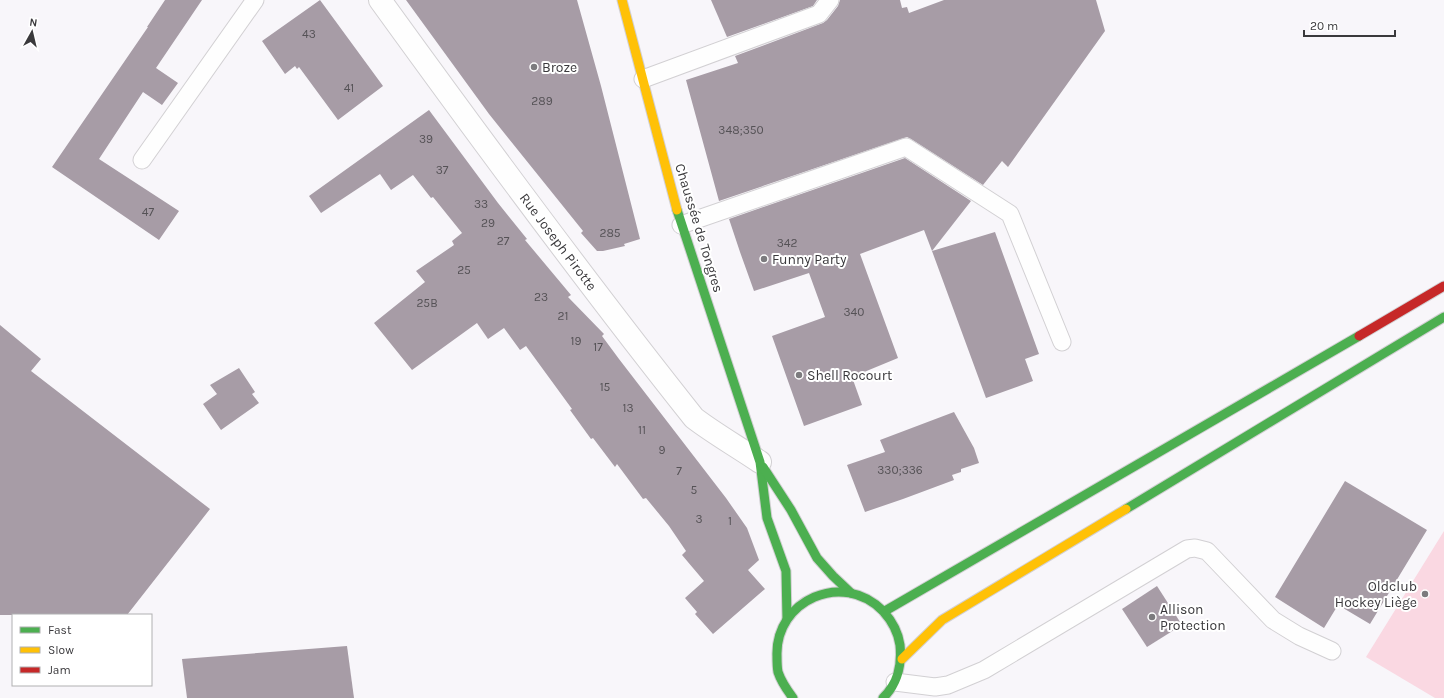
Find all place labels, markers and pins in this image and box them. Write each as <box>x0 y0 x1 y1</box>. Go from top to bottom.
place label: Broze <box>542 59 577 76</box>
marker: Broze <box>529 62 539 72</box>
place label: Funny Party <box>772 251 847 268</box>
marker: Funny Party <box>759 254 769 264</box>
place label: Shell Rocourt <box>807 367 892 384</box>
marker: Shell Rocourt <box>794 370 804 380</box>
place label: Oldclub Hockey Liège <box>1335 578 1417 611</box>
marker: Oldclub Hockey Liège <box>1420 589 1430 599</box>
place label: Allison Protection <box>1160 601 1226 634</box>
marker: Allison Protection <box>1147 612 1157 622</box>

